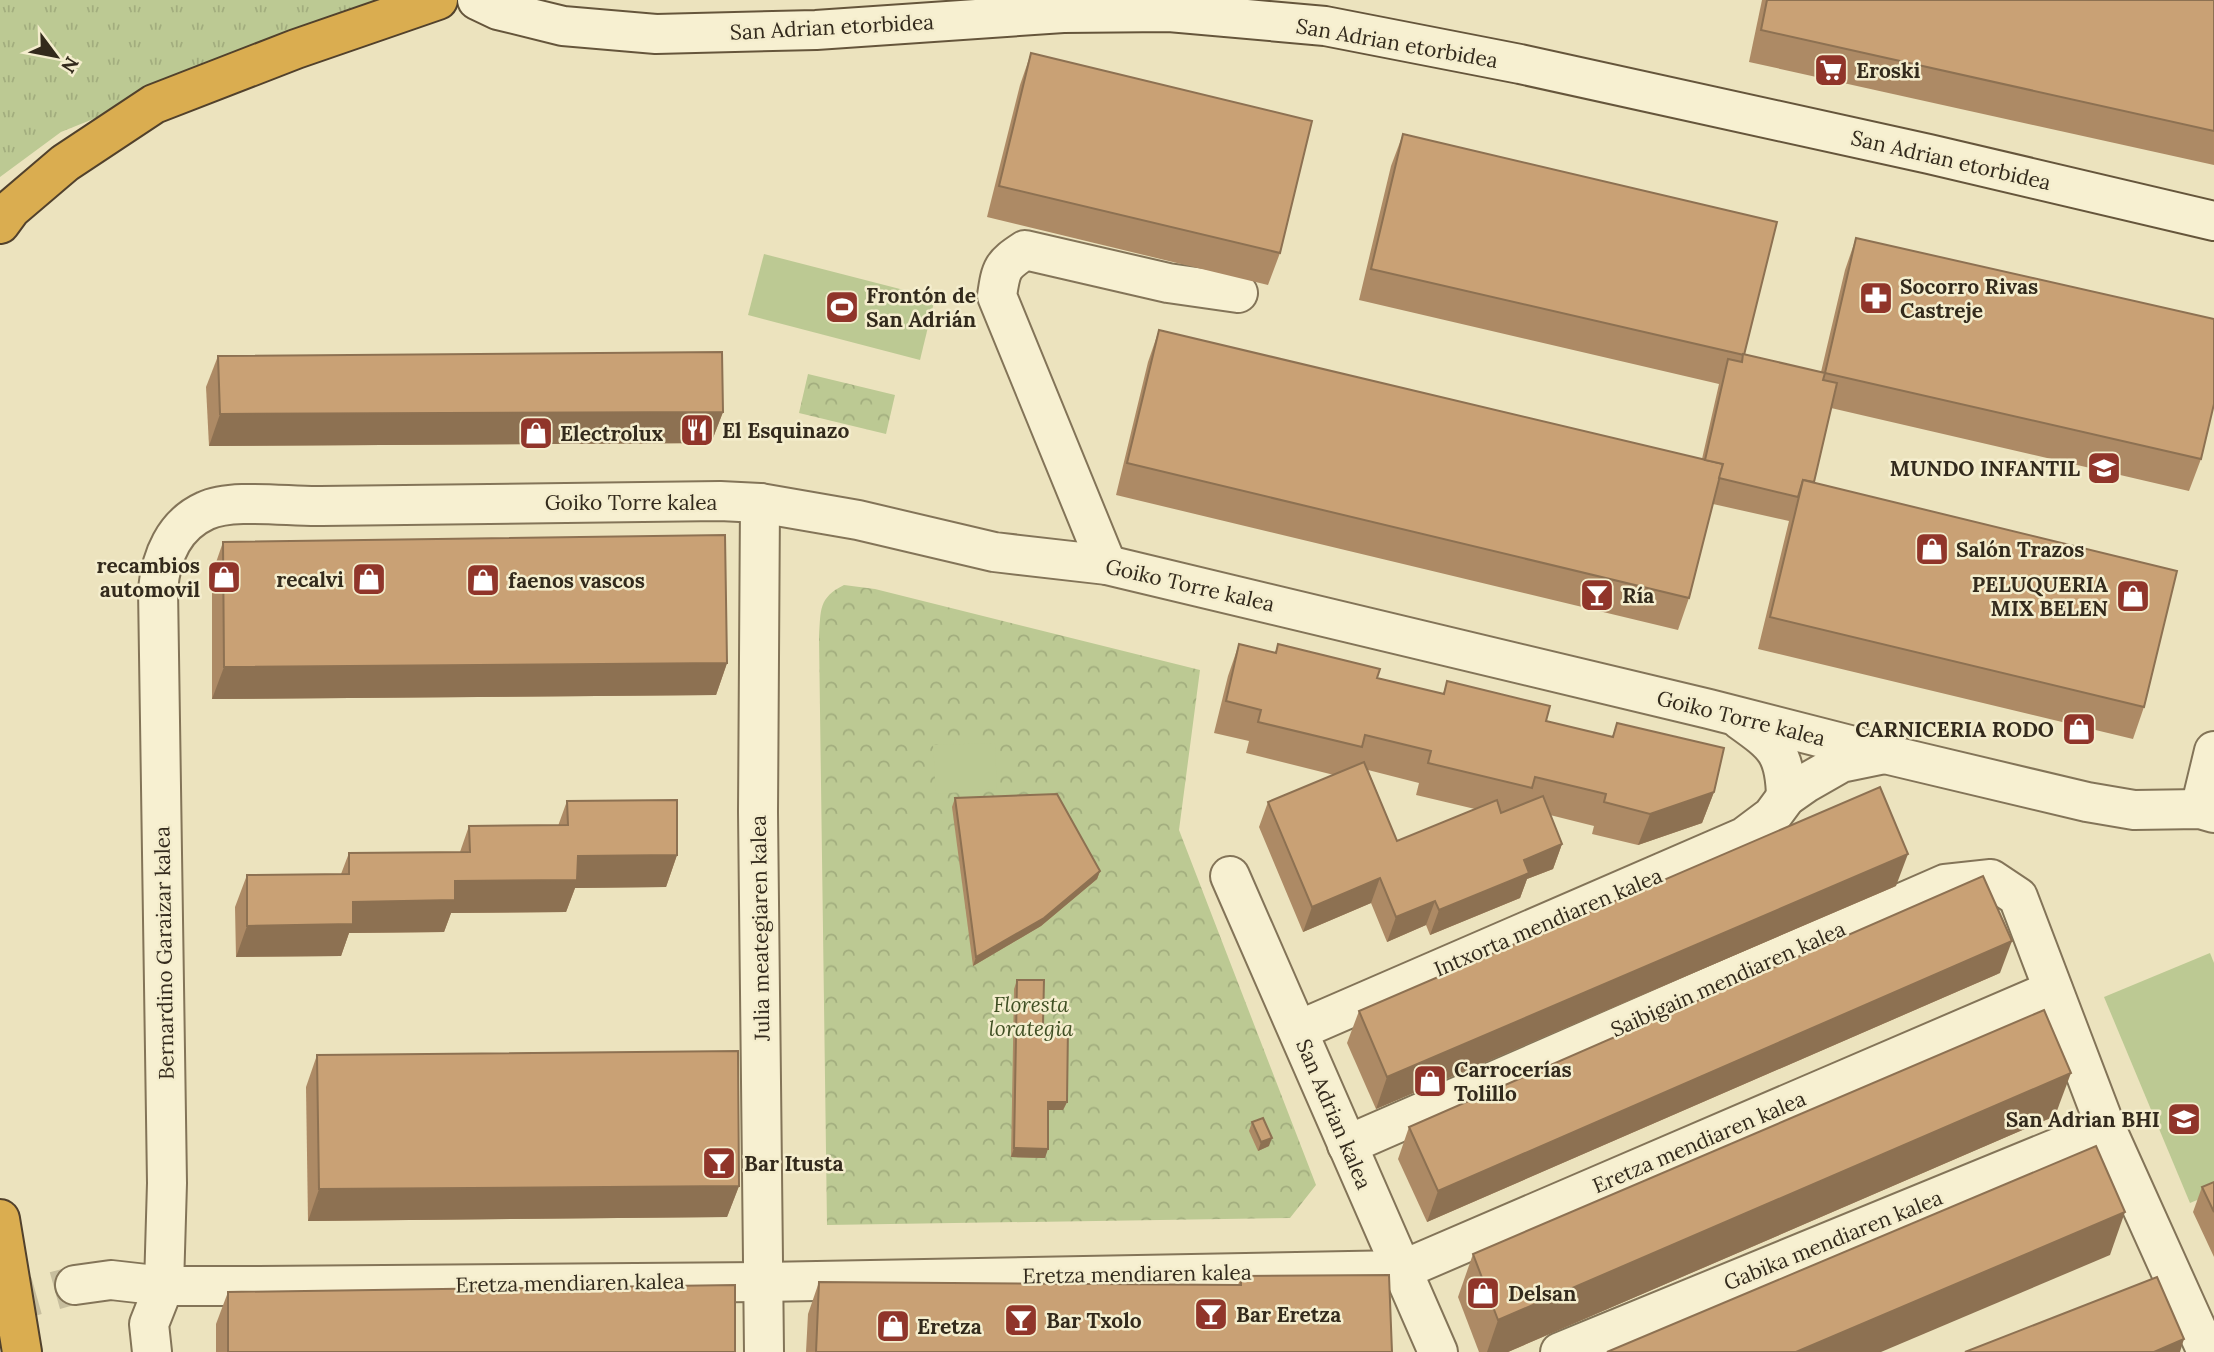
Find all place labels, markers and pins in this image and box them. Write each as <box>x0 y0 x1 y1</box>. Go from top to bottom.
supermarket icon: Eroski <box>1812 51 1850 89</box>
place label: Eroski <box>1856 57 1920 84</box>
place label: Socorro Rivas Castreje <box>1900 273 2038 324</box>
pharmacy icon: Socorro Rivas Castreje <box>1857 279 1895 317</box>
place label: Frontón de San Adrián <box>866 282 976 333</box>
sports icon: Frontón de San Adrián <box>823 288 861 326</box>
restaurant icon: El Esquinazo <box>678 411 716 449</box>
shop icon: Electrolux <box>517 414 555 452</box>
place label: El Esquinazo <box>722 417 849 444</box>
place label: Electrolux <box>560 420 664 447</box>
school or university icon: MUNDO INFANTIL <box>2085 449 2123 487</box>
place label: MUNDO INFANTIL <box>1890 455 2080 482</box>
shop icon: Salón Trazos <box>1913 530 1951 568</box>
place label: Salón Trazos <box>1956 536 2084 563</box>
place label: recambios automovil <box>97 552 200 603</box>
shop icon: recambios automovil <box>205 558 243 596</box>
shop icon: recalvi <box>350 560 388 598</box>
shop icon: faenos vascos <box>464 561 502 599</box>
place label: recalvi <box>276 566 344 593</box>
place label: faenos vascos <box>508 567 645 594</box>
place label: PELUQUERIA MIX BELEN <box>1972 571 2108 622</box>
bar icon: Ría <box>1578 576 1616 614</box>
shop icon: PELUQUERIA MIX BELEN <box>2114 577 2152 615</box>
place label: Ría <box>1622 582 1654 609</box>
shop icon: CARNICERIA RODO <box>2060 710 2098 748</box>
place label: CARNICERIA RODO <box>1855 716 2054 743</box>
place label: Carrocerías Tolillo <box>1454 1056 1572 1107</box>
shop icon: Carrocerías Tolillo <box>1411 1062 1449 1100</box>
school or university icon: San Adrian BHI <box>2165 1100 2203 1138</box>
place label: San Adrian BHI <box>2006 1106 2160 1133</box>
bar icon: Bar Itusta <box>700 1144 738 1182</box>
place label: Bar Itusta <box>744 1150 844 1177</box>
shop icon: Delsan <box>1464 1274 1502 1312</box>
place label: Delsan <box>1508 1280 1576 1307</box>
bar icon: Bar Eretza <box>1192 1295 1230 1333</box>
bar icon: Bar Txolo <box>1002 1301 1040 1339</box>
place label: Bar Eretza <box>1236 1301 1341 1328</box>
shop icon: Eretza <box>874 1307 912 1345</box>
place label: Bar Txolo <box>1046 1307 1142 1334</box>
place label: Eretza <box>917 1313 982 1340</box>

